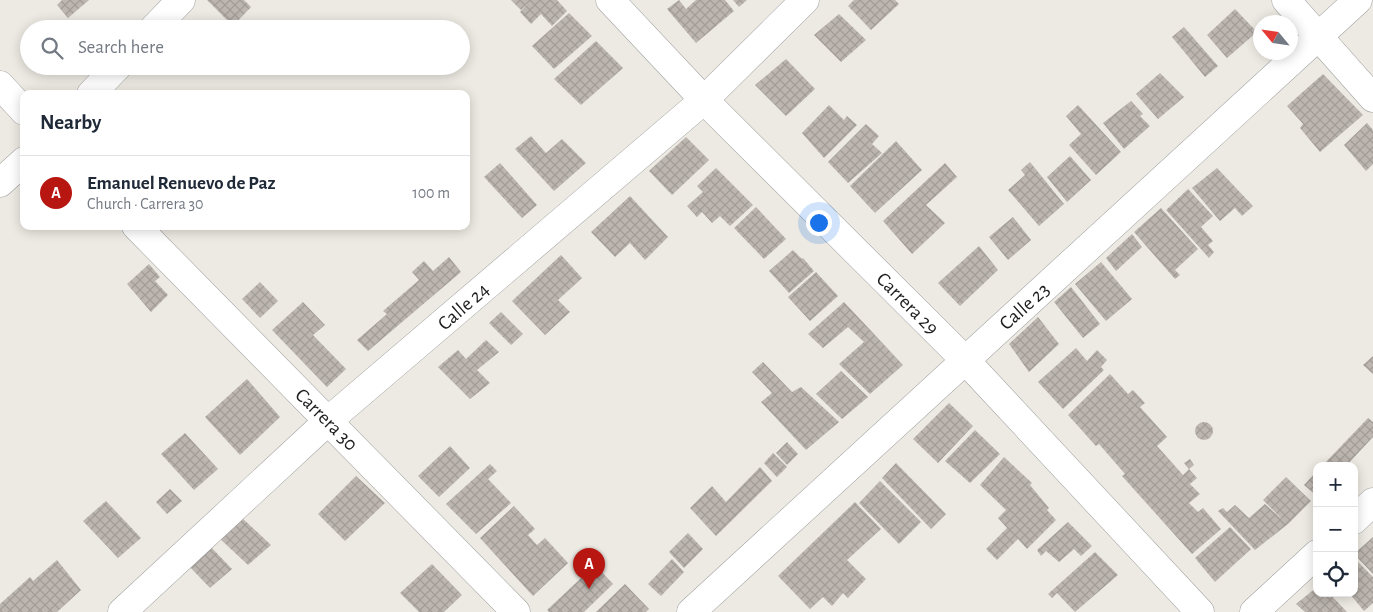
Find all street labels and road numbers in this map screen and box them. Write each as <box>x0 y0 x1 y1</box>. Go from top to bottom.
street label: Carrera 29 <box>872 269 942 339</box>
street label: Calle 24 <box>434 279 493 334</box>
street label: Calle 23 <box>996 279 1053 334</box>
street label: Carrera 30 <box>291 385 361 455</box>

